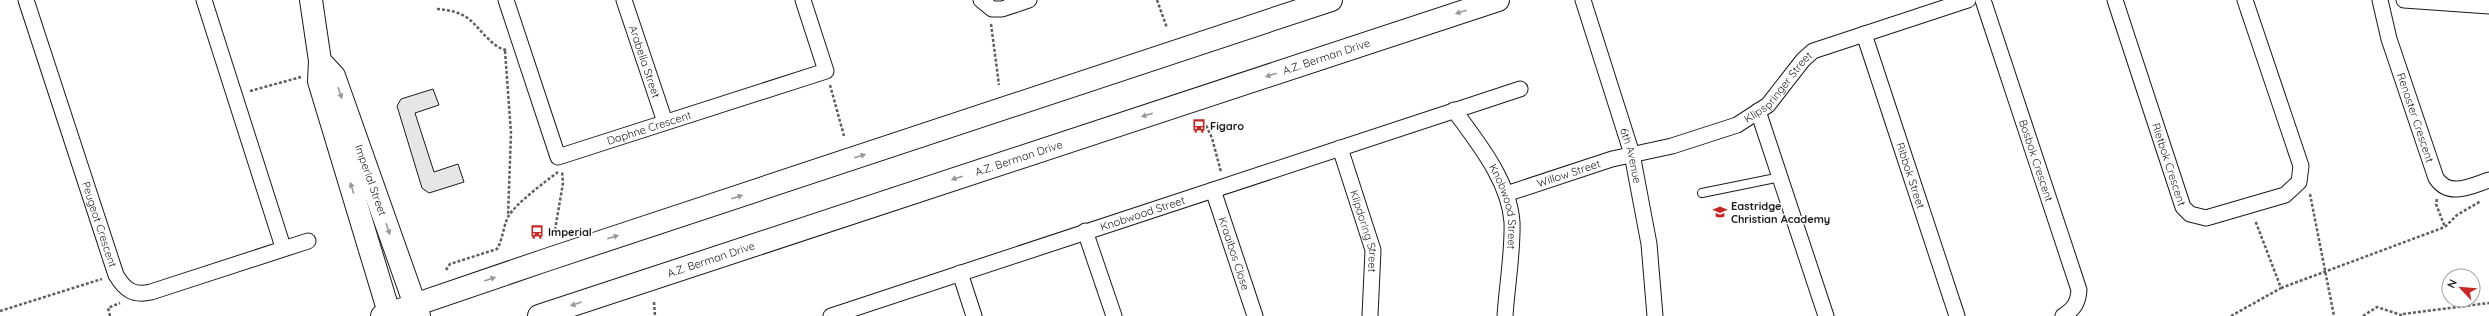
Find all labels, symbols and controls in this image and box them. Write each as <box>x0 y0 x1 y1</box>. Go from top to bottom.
one-way arrow <box>1454 9 1466 15</box>
street label: Arabella Street <box>626 24 663 100</box>
street label: A.Z. Berman Drive <box>1281 36 1372 78</box>
street label: Klipspringer Street <box>1741 48 1815 126</box>
street label: Renoster Crescent <box>2394 71 2437 164</box>
one-way arrow <box>1264 72 1276 78</box>
one-way arrow <box>337 88 343 100</box>
street label: Daphne Crescent <box>605 108 693 148</box>
one-way arrow <box>1141 113 1153 119</box>
bus stop icon: Figaro <box>1191 118 1207 134</box>
street label: Bosbok Crescent <box>2016 118 2056 204</box>
place label: Figaro <box>1210 119 1244 133</box>
street label: Rietbok Crescent <box>2149 121 2189 208</box>
street label: 6th Avenue <box>1617 126 1644 184</box>
street label: A.Z. Berman Drive <box>973 137 1064 179</box>
street label: Ribbok Street <box>1893 141 1928 211</box>
street label: Imperial Street <box>352 143 390 218</box>
one-way arrow <box>855 153 867 159</box>
street label: Willow Street <box>1535 156 1602 190</box>
street label: Knobwood Street <box>1486 161 1519 250</box>
one-way arrow <box>951 175 963 181</box>
street label: Peugeot Crescent <box>79 179 120 269</box>
one-way arrow <box>349 181 355 193</box>
street label: Klipdoring Street <box>1347 188 1380 273</box>
street label: Knobwood Street <box>1098 193 1187 234</box>
one-way arrow <box>731 194 743 200</box>
place label: Eastridge Christian Academy <box>1731 199 1830 226</box>
school or university icon: Eastridge Christian Academy <box>1712 204 1728 220</box>
street label: Kraaibos Close <box>1215 215 1253 292</box>
one-way arrow <box>385 223 391 235</box>
bus stop icon: Imperial <box>529 224 545 240</box>
place label: Imperial <box>548 225 592 239</box>
one-way arrow <box>608 234 620 240</box>
street label: A.Z. Berman Drive <box>665 238 757 280</box>
north arrow <box>2441 268 2481 308</box>
one-way arrow <box>484 276 496 282</box>
text: N <box>2444 277 2460 290</box>
one-way arrow <box>570 301 582 307</box>

